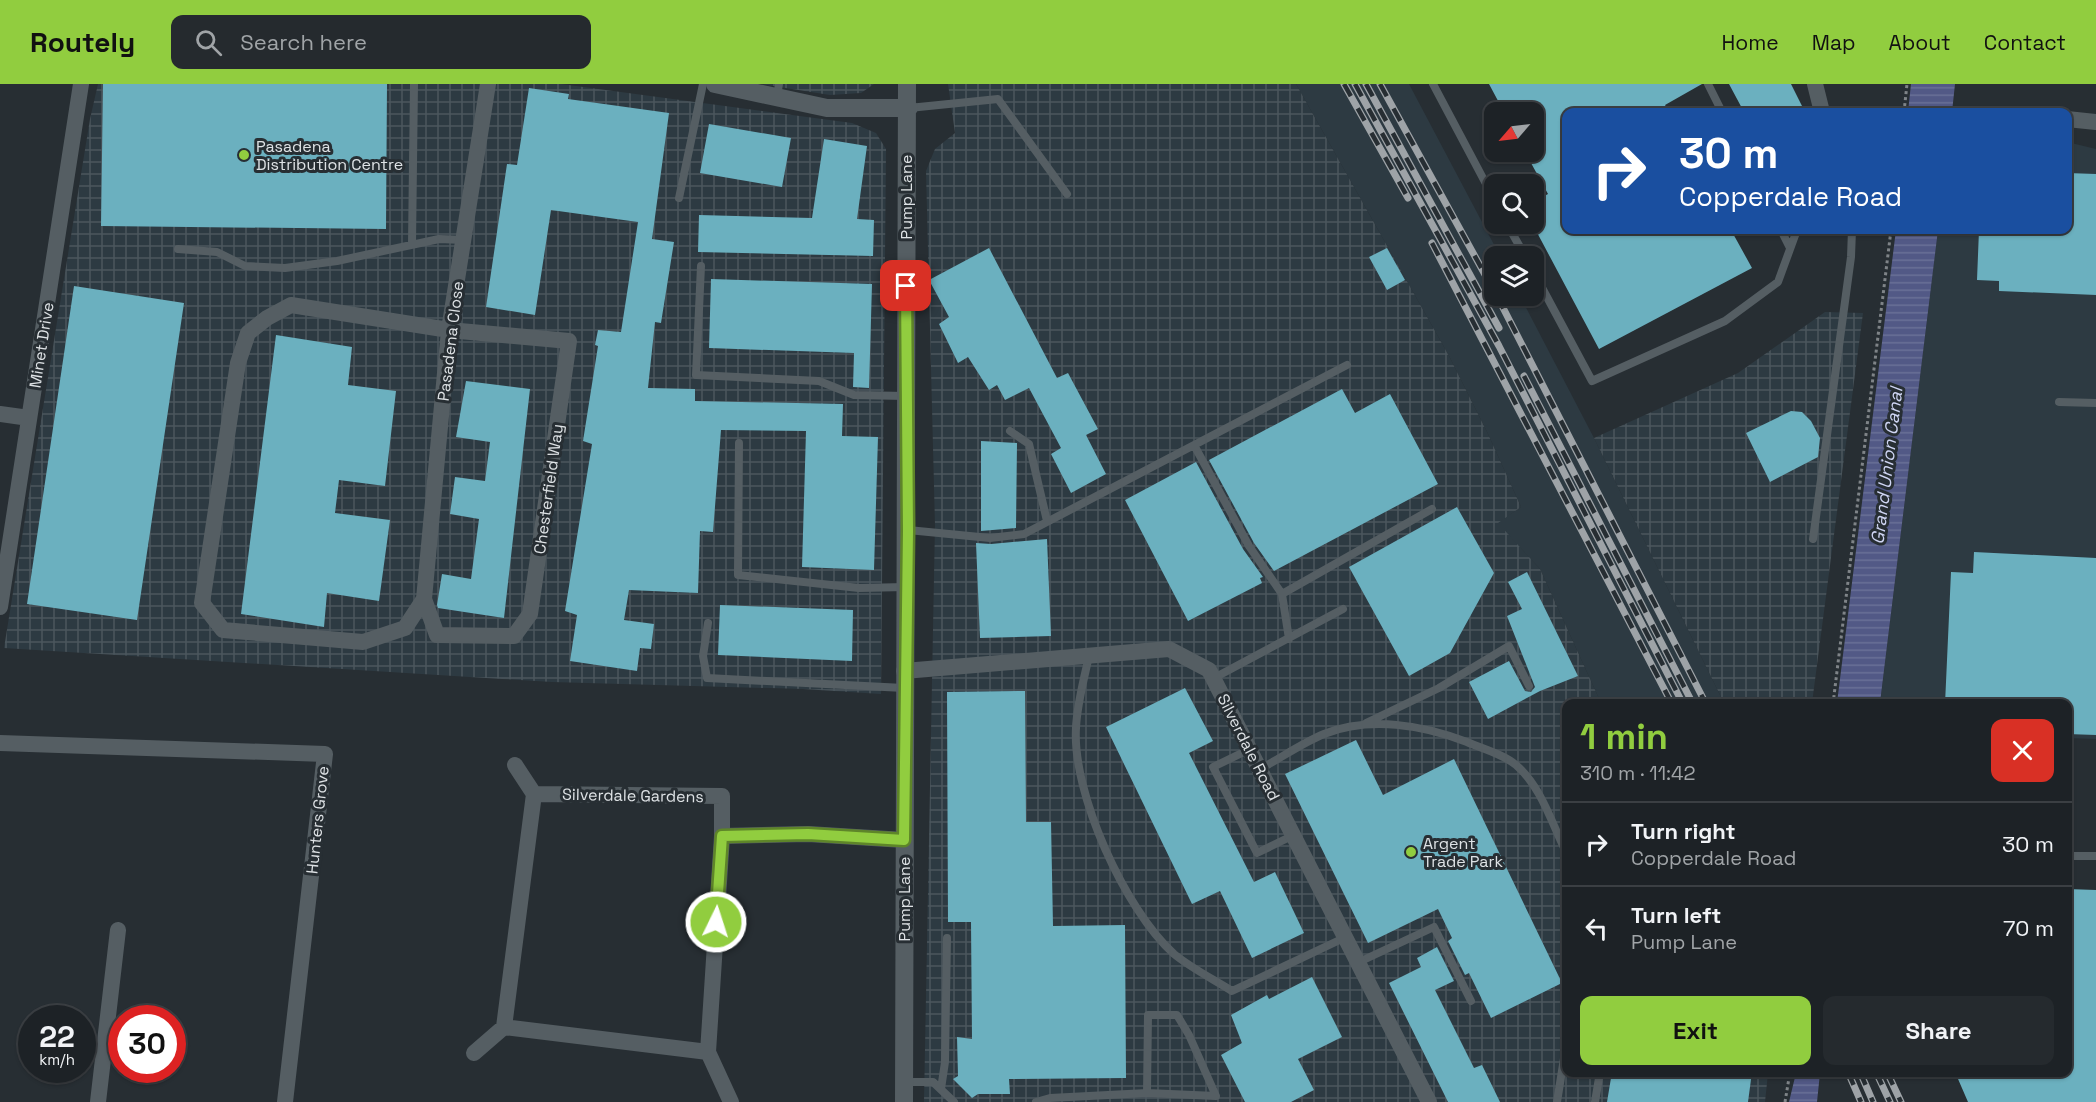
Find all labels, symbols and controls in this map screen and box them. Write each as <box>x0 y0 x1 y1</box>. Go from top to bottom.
search box <box>171 15 591 69</box>
text: Routely <box>30 24 135 60</box>
icon: search <box>192 26 225 59</box>
text: Search here <box>240 28 367 56</box>
text: Home <box>1721 29 1779 56</box>
text: Map <box>1812 29 1856 56</box>
text: About <box>1889 29 1951 56</box>
text: Contact <box>1984 29 2066 56</box>
north arrow <box>1484 102 1544 162</box>
map controls <box>1484 102 1544 306</box>
text: 30 m <box>1679 127 1778 180</box>
icon: right <box>1580 132 1658 210</box>
place label: Pasadena Distribution Centre <box>256 136 403 175</box>
marker: Pasadena Distribution Centre <box>237 148 251 162</box>
street label: Pump Lane <box>896 155 917 239</box>
button: search <box>1484 174 1544 234</box>
text: Copperdale Road <box>1679 179 1902 214</box>
button: layers <box>1484 246 1544 306</box>
pin <box>880 260 931 311</box>
icon: arrive <box>889 269 922 302</box>
street label: Pasadena Close <box>433 280 468 402</box>
street label: Minet Drive <box>24 301 59 389</box>
water label: Grand Union Canal <box>1865 384 1908 546</box>
street label: Chesterfield Way <box>529 423 568 556</box>
street label: Silverdale Road <box>1213 690 1285 804</box>
text: 1 min <box>1580 714 1668 760</box>
button: close <box>1991 719 2054 782</box>
text: 310 m · 11:42 <box>1580 760 1696 786</box>
street label: Hunters Grove <box>301 765 334 875</box>
street label: Silverdale Gardens <box>562 784 704 807</box>
text: Turn right <box>1631 817 1736 845</box>
icon: right <box>1580 828 1613 861</box>
text: 30 m <box>2002 830 2054 858</box>
place label: Argent Trade Park <box>1423 833 1503 872</box>
marker: Argent Trade Park <box>1404 845 1418 859</box>
text: Copperdale Road <box>1631 845 1796 871</box>
street label: Pump Lane <box>894 857 915 941</box>
position arrow <box>684 890 748 954</box>
text: Turn left <box>1631 901 1721 929</box>
icon: left <box>1580 912 1613 945</box>
text: 70 m <box>2003 914 2054 942</box>
text: Pump Lane <box>1631 929 1737 955</box>
button: Exit <box>1580 996 1811 1065</box>
button: Share <box>1823 996 2054 1065</box>
speed limit sign: 30 <box>108 1005 186 1083</box>
text: 22 <box>39 1017 75 1056</box>
text: km/h <box>39 1050 75 1069</box>

